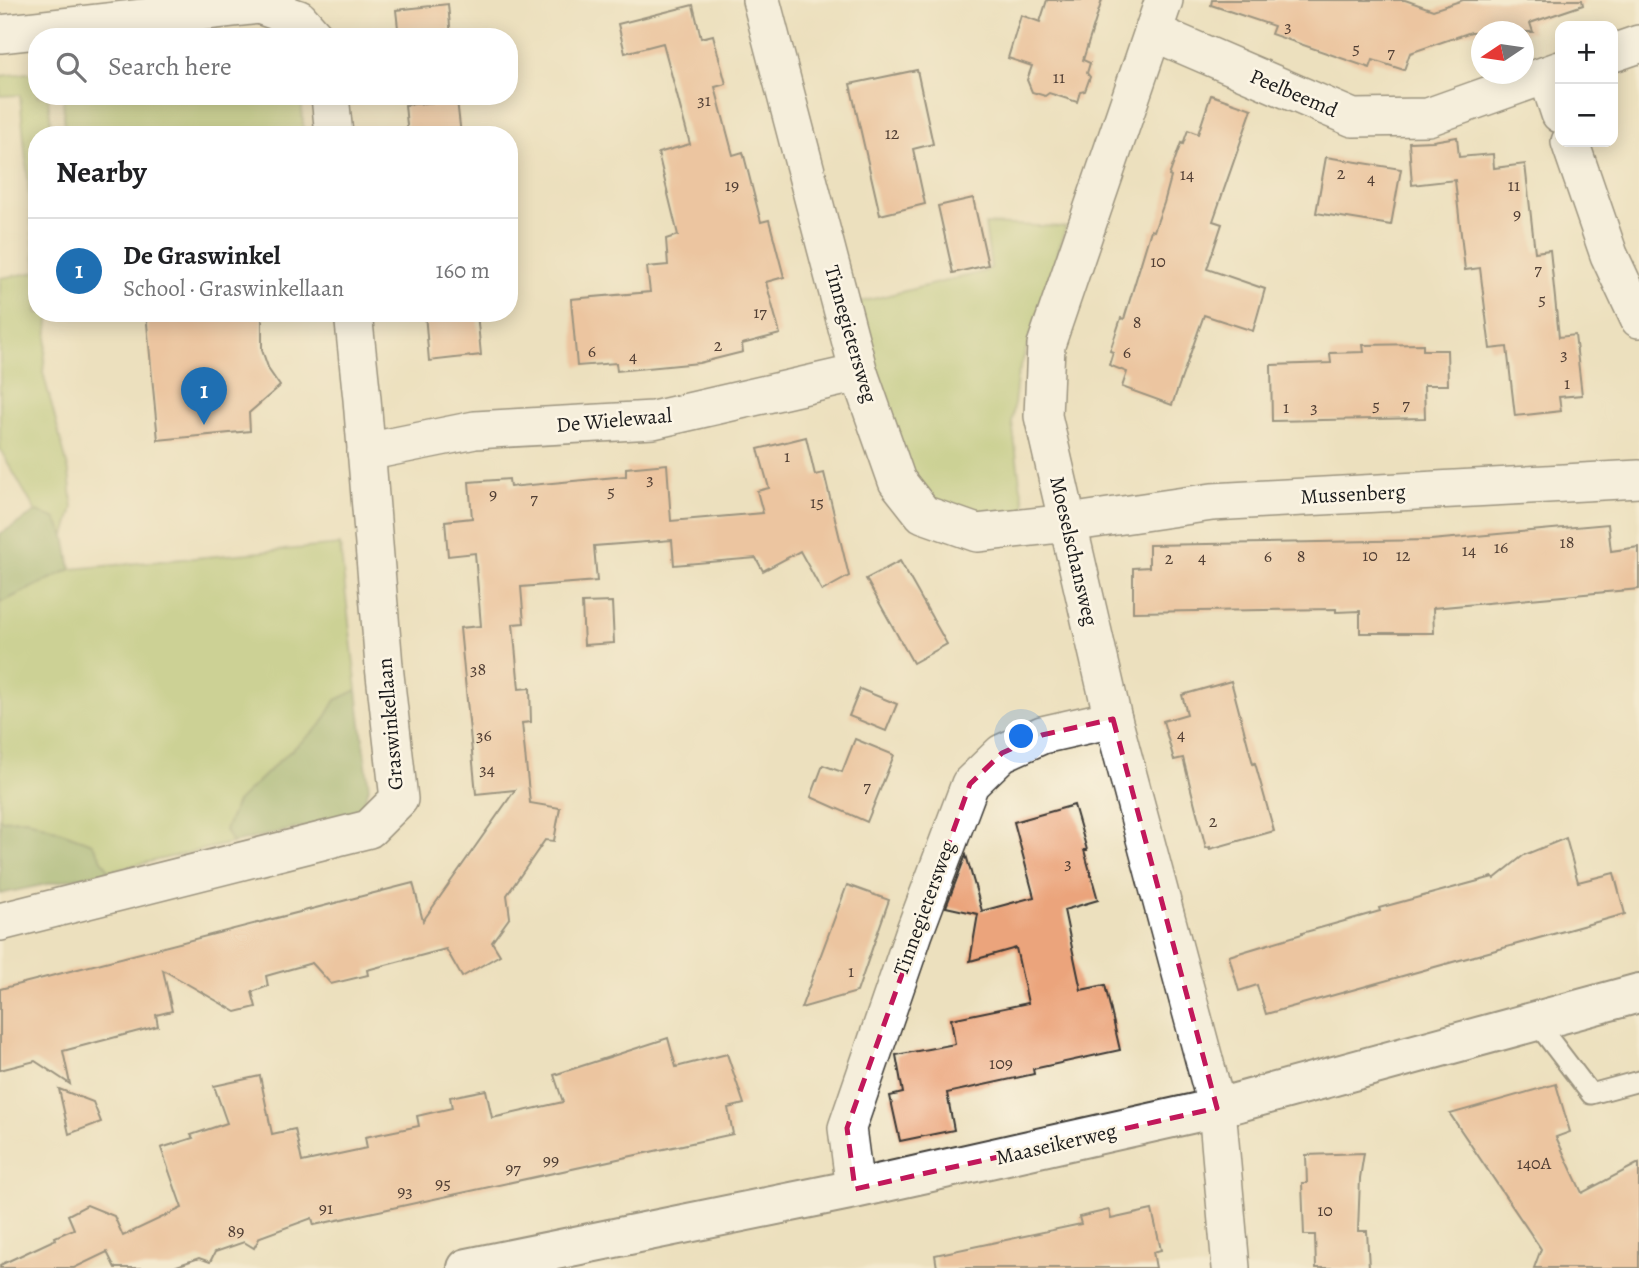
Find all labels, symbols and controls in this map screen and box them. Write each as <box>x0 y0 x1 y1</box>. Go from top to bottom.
house number: 3 <box>1284 14 1292 38</box>
north arrow <box>1471 21 1534 84</box>
map controls <box>1555 21 1618 147</box>
button: + <box>1555 21 1618 84</box>
search box <box>28 28 518 105</box>
house number: 5 <box>1352 36 1360 60</box>
house number: 7 <box>1387 40 1395 64</box>
icon: search <box>52 48 90 86</box>
text: Search here <box>108 49 232 84</box>
street label: Peelbeemd <box>1246 62 1343 124</box>
house number: 11 <box>1053 65 1065 89</box>
button: − <box>1555 84 1618 147</box>
house number: 31 <box>697 88 711 112</box>
house number: 12 <box>885 121 900 145</box>
text: Nearby <box>56 152 147 192</box>
house number: 2 <box>1337 161 1346 185</box>
house number: 14 <box>1180 162 1194 186</box>
house number: 4 <box>1367 166 1375 190</box>
house number: 19 <box>725 173 739 197</box>
house number: 11 <box>1508 173 1520 197</box>
house number: 9 <box>1513 202 1521 226</box>
text: De Graswinkel <box>123 238 281 273</box>
house number: 10 <box>1150 249 1166 273</box>
text: 1 <box>75 255 83 286</box>
text: 160 m <box>436 255 490 286</box>
house number: 7 <box>1534 257 1542 281</box>
street label: Tinnegietersweg <box>818 262 884 406</box>
text: School · Graswinkellaan <box>123 273 344 304</box>
house number: 5 <box>1538 287 1546 311</box>
house number: 17 <box>753 300 767 324</box>
house number: 8 <box>1133 310 1141 334</box>
house number: 2 <box>714 333 723 357</box>
house number: 6 <box>588 339 596 363</box>
house number: 6 <box>1123 340 1131 364</box>
house number: 3 <box>1560 342 1568 366</box>
house number: 4 <box>629 344 637 368</box>
pin: 1 <box>181 367 227 425</box>
house number: 1 <box>1564 371 1570 395</box>
house number: 7 <box>1402 392 1410 416</box>
house number: 5 <box>1372 393 1380 417</box>
house number: 1 <box>1283 395 1289 419</box>
house number: 3 <box>1310 395 1318 419</box>
street label: De Wielewaal <box>555 401 673 439</box>
house number: 1 <box>784 444 790 468</box>
house number: 3 <box>646 467 654 491</box>
street label: Moeselschansweg <box>1043 473 1105 629</box>
street label: Mussenberg <box>1300 477 1407 511</box>
house number: 5 <box>607 479 615 503</box>
house number: 9 <box>489 482 497 506</box>
house number: 7 <box>530 486 538 510</box>
house number: 15 <box>810 490 824 514</box>
house number: 18 <box>1560 530 1574 554</box>
house number: 16 <box>1494 535 1508 559</box>
house number: 14 <box>1462 538 1476 562</box>
house number: 10 <box>1362 543 1378 567</box>
house number: 12 <box>1396 543 1411 567</box>
house number: 6 <box>1264 544 1272 568</box>
house number: 8 <box>1297 544 1305 568</box>
house number: 4 <box>1198 545 1206 569</box>
house number: 2 <box>1165 546 1174 570</box>
street label: Graswinkellaan <box>370 657 410 791</box>
house number: 38 <box>470 657 486 681</box>
your location <box>1004 719 1038 753</box>
house number: 4 <box>1177 722 1185 746</box>
house number: 36 <box>476 723 492 747</box>
house number: 34 <box>479 757 495 781</box>
house number: 7 <box>863 774 871 798</box>
house number: 2 <box>1209 809 1218 833</box>
street label: Tinnegietersweg <box>887 836 962 979</box>
house number: 3 <box>1064 851 1072 875</box>
house number: 1 <box>848 959 854 983</box>
house number: 109 <box>989 1051 1013 1075</box>
street label: Maaseikerweg <box>993 1116 1119 1171</box>
house number: 99 <box>543 1148 559 1172</box>
house number: 140A <box>1517 1151 1552 1175</box>
house number: 97 <box>505 1156 521 1180</box>
house number: 95 <box>435 1171 451 1195</box>
house number: 93 <box>397 1179 413 1203</box>
house number: 91 <box>319 1196 333 1220</box>
house number: 10 <box>1317 1198 1333 1222</box>
house number: 89 <box>228 1219 244 1243</box>

